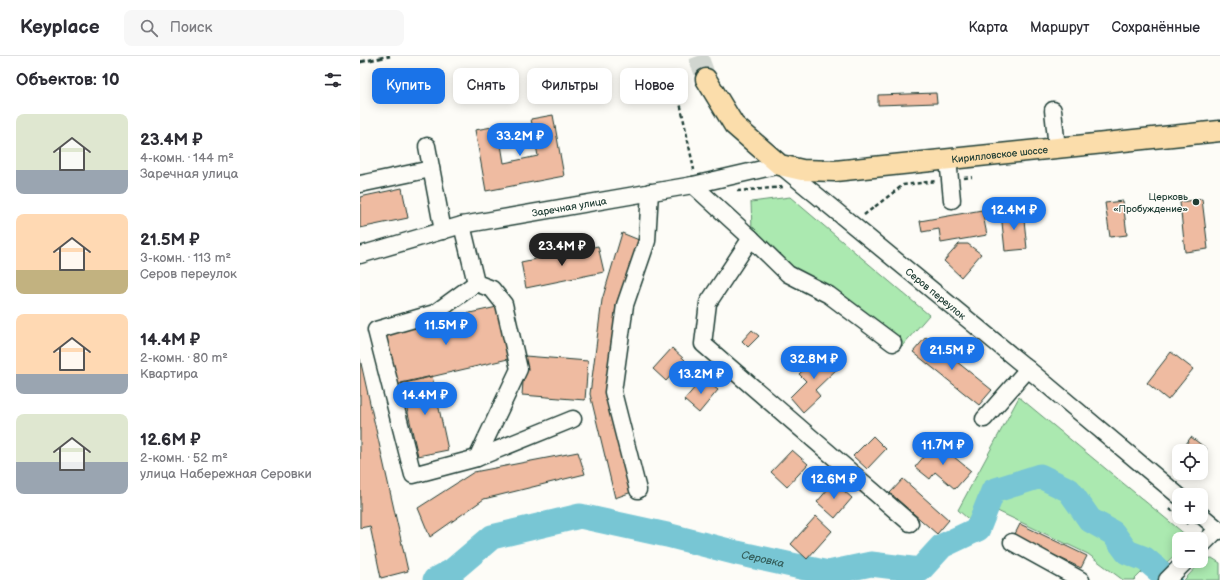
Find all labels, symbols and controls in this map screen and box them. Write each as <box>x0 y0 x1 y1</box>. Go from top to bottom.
search box <box>124 10 404 46</box>
text: Keyplace <box>20 16 100 39</box>
icon: search <box>138 17 160 39</box>
text: Поиск <box>170 18 212 37</box>
text: Карта <box>969 19 1008 36</box>
text: Маршрут <box>1030 19 1090 36</box>
text: Сохранённые <box>1112 19 1200 36</box>
chip: Купить <box>372 68 445 104</box>
chip: Снять <box>453 68 519 104</box>
chip: Фильтры <box>527 68 612 104</box>
chip: Новое <box>620 68 688 104</box>
icon: filters <box>322 69 344 91</box>
text: Объектов: 10 <box>16 70 119 90</box>
pin: 33.2M ₽ <box>483 123 557 157</box>
text: 33.2M ₽ <box>496 128 544 144</box>
icon: home <box>48 130 96 178</box>
text: 23.4M ₽ <box>140 130 203 150</box>
street label: Кирилловское шоссе <box>951 144 1049 166</box>
text: 4-комн. · 144 m² <box>140 150 234 166</box>
text: Заречная улица <box>140 166 238 182</box>
place label: Церковь «Пробуждение» <box>1113 191 1188 215</box>
street label: Заречная улица <box>531 195 608 220</box>
pin: 12.4M ₽ <box>977 197 1051 231</box>
marker: Церковь «Пробуждение» <box>1191 197 1201 207</box>
text: 12.4M ₽ <box>991 202 1037 218</box>
icon: home <box>48 230 96 278</box>
text: 21.5M ₽ <box>140 230 200 250</box>
pin: 23.4M ₽ <box>525 233 599 267</box>
text: 23.4M ₽ <box>538 238 586 254</box>
text: 3-комн. · 113 m² <box>140 250 231 266</box>
text: Серов переулок <box>140 266 237 282</box>
street label: Серов переулок <box>903 266 968 323</box>
pin: 11.5M ₽ <box>409 312 483 346</box>
text: 11.5M ₽ <box>424 317 468 333</box>
icon: home <box>48 330 96 378</box>
text: 14.4M ₽ <box>140 330 200 350</box>
pin: 21.5M ₽ <box>915 337 989 371</box>
text: 21.5M ₽ <box>929 342 975 358</box>
pin: 32.8M ₽ <box>777 346 851 380</box>
text: 2-комн. · 80 m² <box>140 350 228 366</box>
text: 32.8M ₽ <box>790 351 838 367</box>
pin: 13.2M ₽ <box>664 361 738 395</box>
text: Квартира <box>140 366 198 382</box>
text: 13.2M ₽ <box>678 366 724 382</box>
pin: 14.4M ₽ <box>388 382 462 416</box>
text: 14.4M ₽ <box>402 387 448 403</box>
icon: home <box>48 430 96 478</box>
text: 12.6M ₽ <box>140 430 201 450</box>
pin: 11.7M ₽ <box>906 432 980 466</box>
text: 11.7M ₽ <box>921 437 965 453</box>
map controls <box>1172 444 1208 568</box>
button: locate <box>1172 444 1208 480</box>
text: 2-комн. · 52 m² <box>140 450 228 466</box>
text: улица Набережная Серовки <box>140 466 312 482</box>
pin: 12.6M ₽ <box>797 466 871 500</box>
text: 12.6M ₽ <box>811 471 857 487</box>
button: + <box>1172 488 1208 524</box>
button: − <box>1172 532 1208 568</box>
water label: Серовка <box>740 548 786 570</box>

